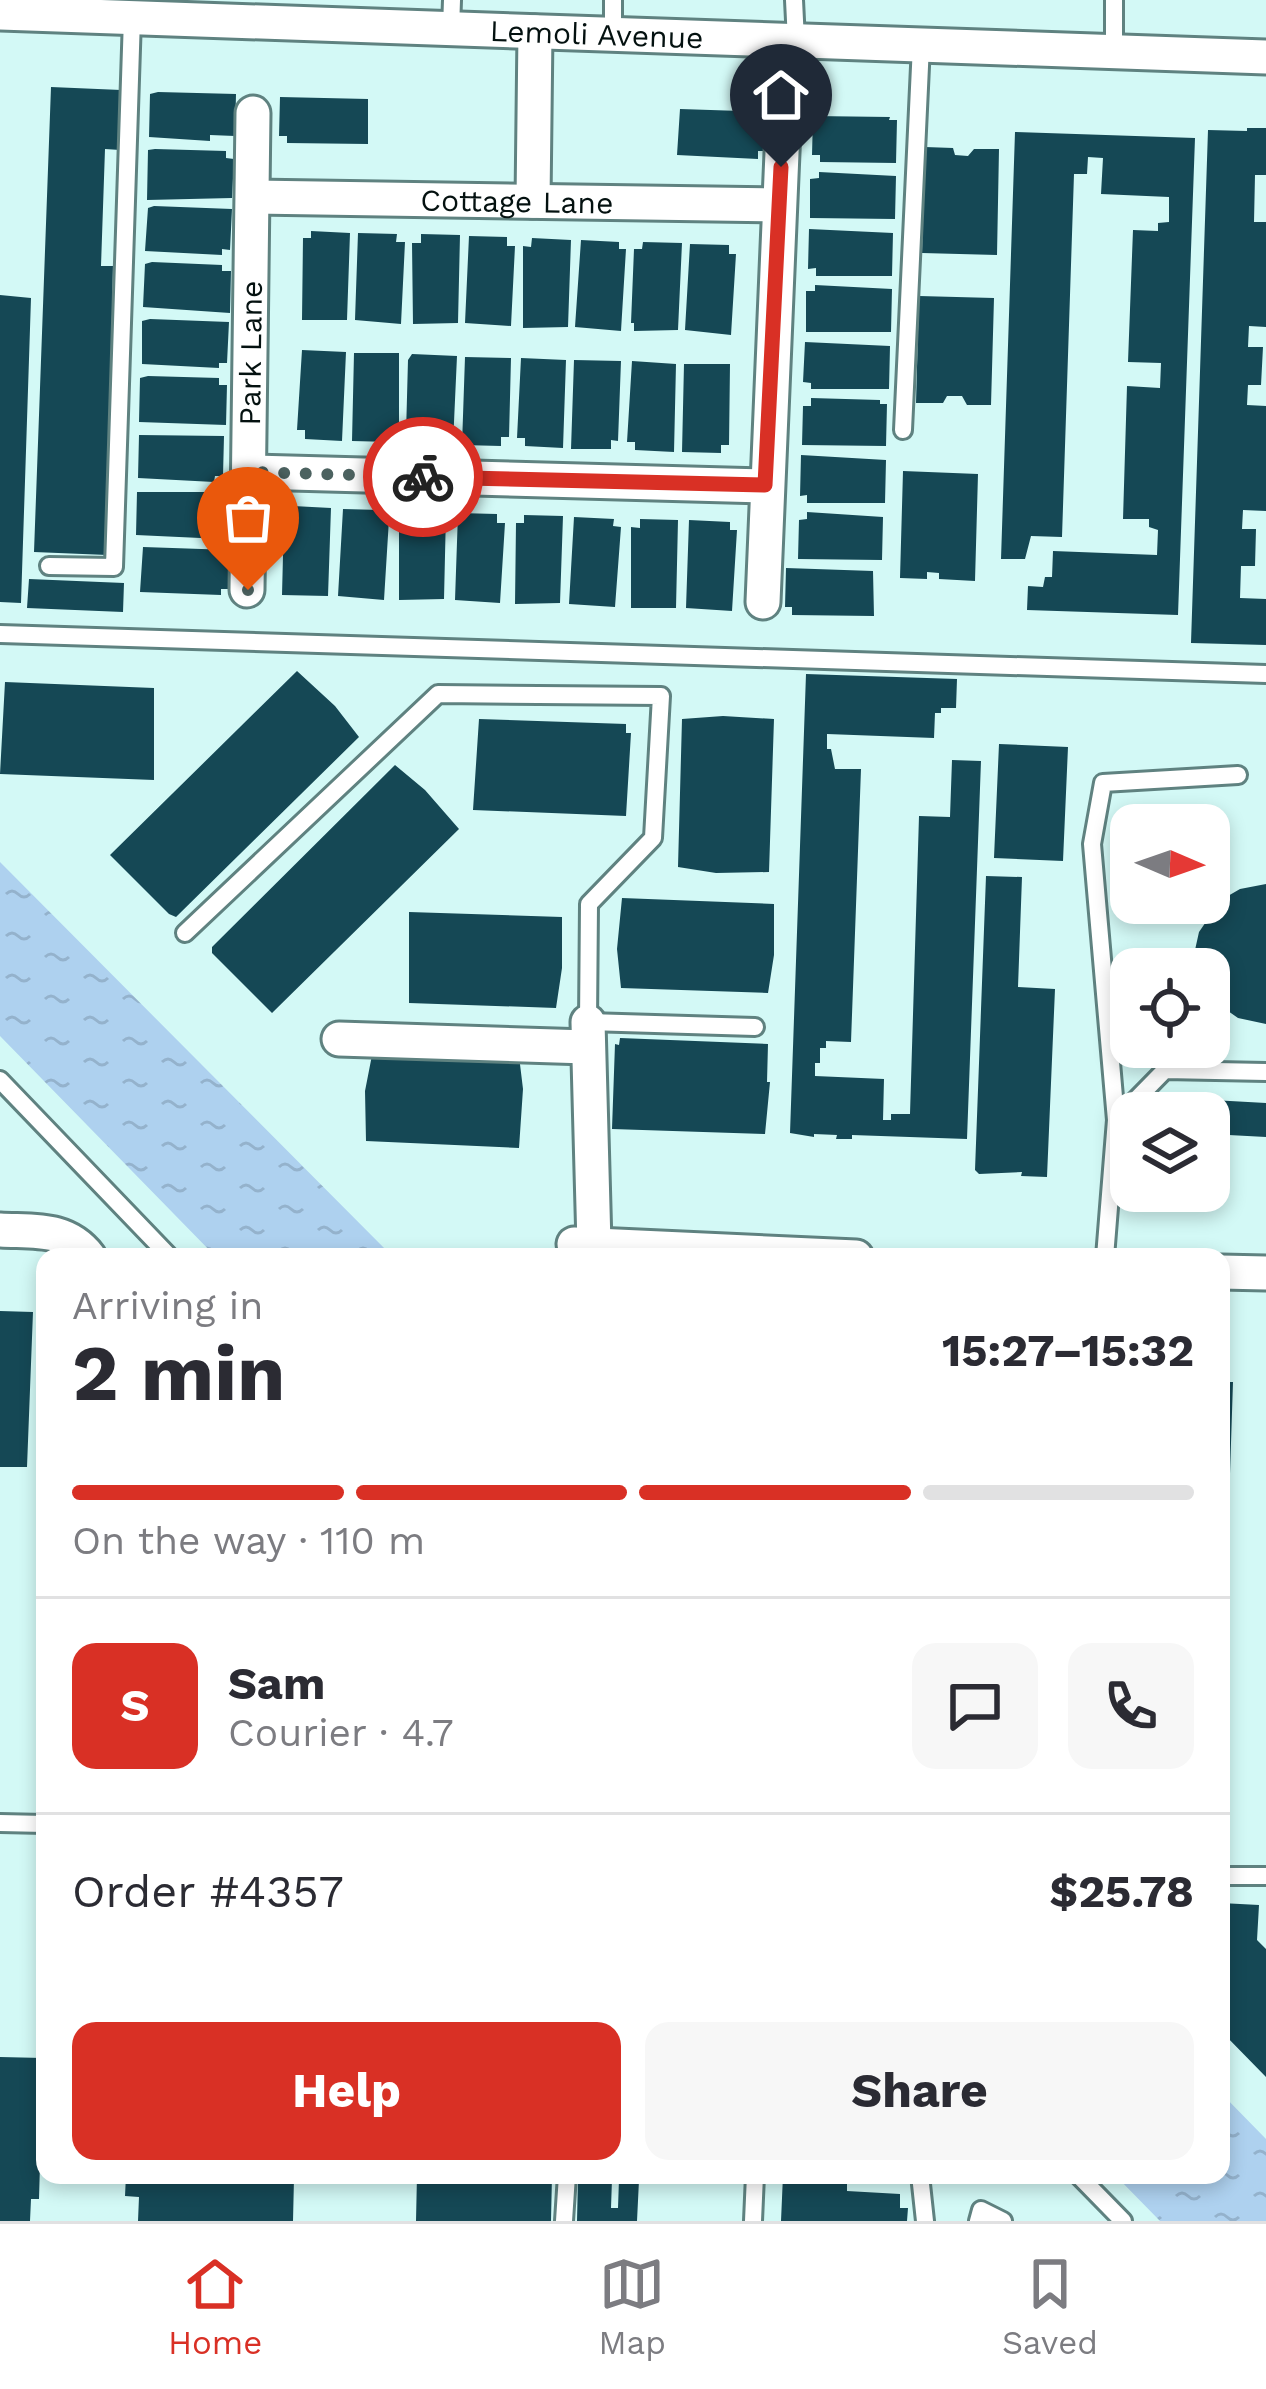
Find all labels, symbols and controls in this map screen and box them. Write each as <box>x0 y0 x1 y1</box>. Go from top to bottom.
street label: Lemoli Avenue <box>489 13 704 55</box>
pin <box>730 44 832 167</box>
icon: home <box>748 62 814 128</box>
street label: Cottage Lane <box>420 182 614 220</box>
street label: Park Lane <box>232 280 268 426</box>
courier <box>363 417 483 537</box>
icon: bike <box>390 444 456 510</box>
pin <box>197 467 299 590</box>
icon: bag <box>215 485 281 551</box>
north arrow <box>1110 804 1230 924</box>
map controls <box>1110 804 1230 1212</box>
button: locate <box>1110 948 1230 1068</box>
button: layers <box>1110 1092 1230 1212</box>
text: Arriving in <box>72 1283 263 1328</box>
text: 15:27–15:32 <box>942 1324 1194 1377</box>
text: 2 min <box>72 1327 285 1419</box>
text: On the way · 110 m <box>72 1518 425 1563</box>
button: chat <box>912 1643 1038 1769</box>
button: phone <box>1068 1643 1194 1769</box>
text: Sam <box>228 1657 325 1710</box>
text: S <box>120 1679 150 1732</box>
text: Courier · 4.7 <box>228 1710 454 1755</box>
text: Order #4357 <box>72 1865 344 1918</box>
text: $25.78 <box>1049 1865 1194 1918</box>
button: Help <box>72 2022 621 2160</box>
button: Share <box>645 2022 1194 2160</box>
tab: Home <box>168 2251 262 2362</box>
tab: Map <box>599 2251 666 2362</box>
tab: Saved <box>1002 2251 1098 2362</box>

